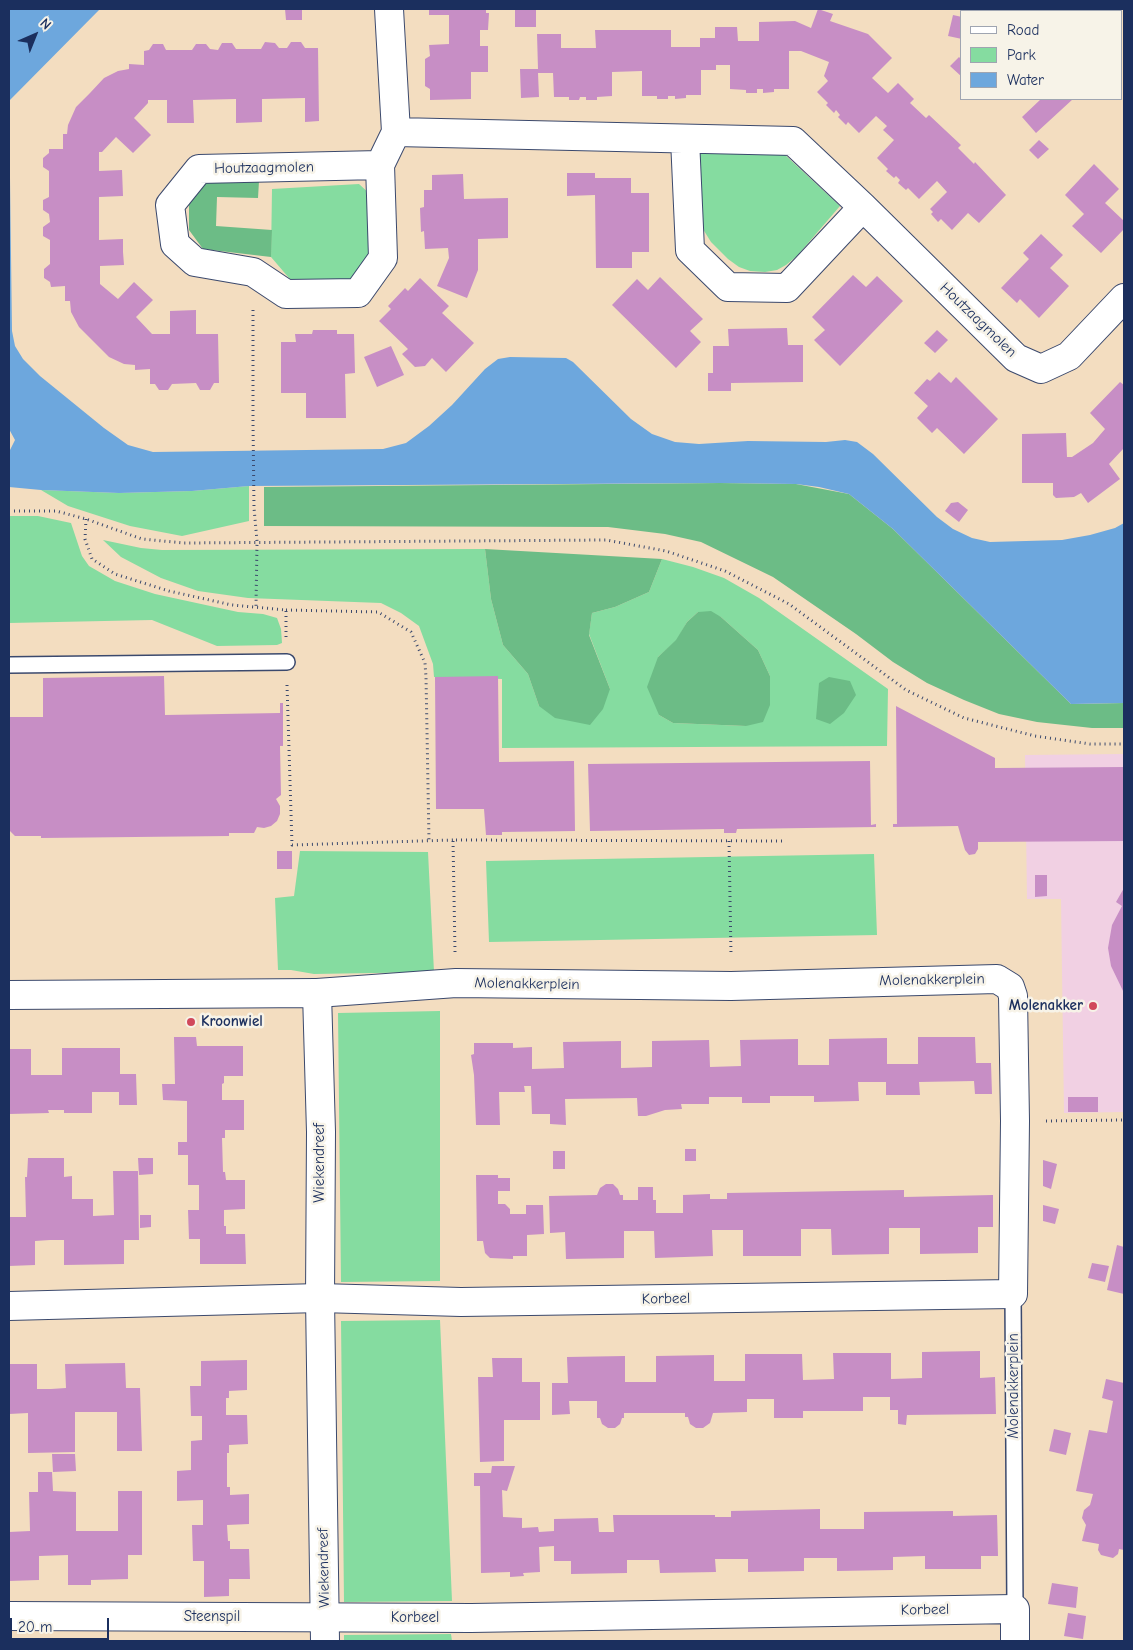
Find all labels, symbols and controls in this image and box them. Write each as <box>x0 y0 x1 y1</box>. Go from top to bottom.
north arrow <box>10 10 60 60</box>
legend <box>960 10 1123 100</box>
text: N <box>37 15 55 33</box>
text: Road <box>1007 21 1039 39</box>
text: Park <box>1007 46 1036 64</box>
text: Water <box>1007 71 1044 89</box>
street label: Houtzaagmolen <box>214 158 314 178</box>
street label: Houtzaagmolen <box>936 279 1020 361</box>
street label: Molenakkerplein <box>879 970 985 990</box>
street label: Molenakkerplein <box>474 974 580 994</box>
place label: Molenakker <box>1009 997 1083 1015</box>
marker: Molenakker <box>1087 1000 1099 1012</box>
place label: Kroonwiel <box>201 1013 263 1031</box>
marker: Kroonwiel <box>185 1016 197 1028</box>
street label: Wiekendreef <box>311 1123 329 1203</box>
street label: Korbeel <box>642 1290 690 1308</box>
street label: Molenakkerplein <box>1005 1333 1023 1439</box>
street label: Wiekendreef <box>314 1528 334 1608</box>
street label: Korbeel <box>901 1601 949 1619</box>
scale bar <box>12 1608 111 1640</box>
street label: Steenspil <box>184 1608 240 1626</box>
street label: Korbeel <box>391 1609 439 1627</box>
text: 20 m <box>18 1618 52 1636</box>

